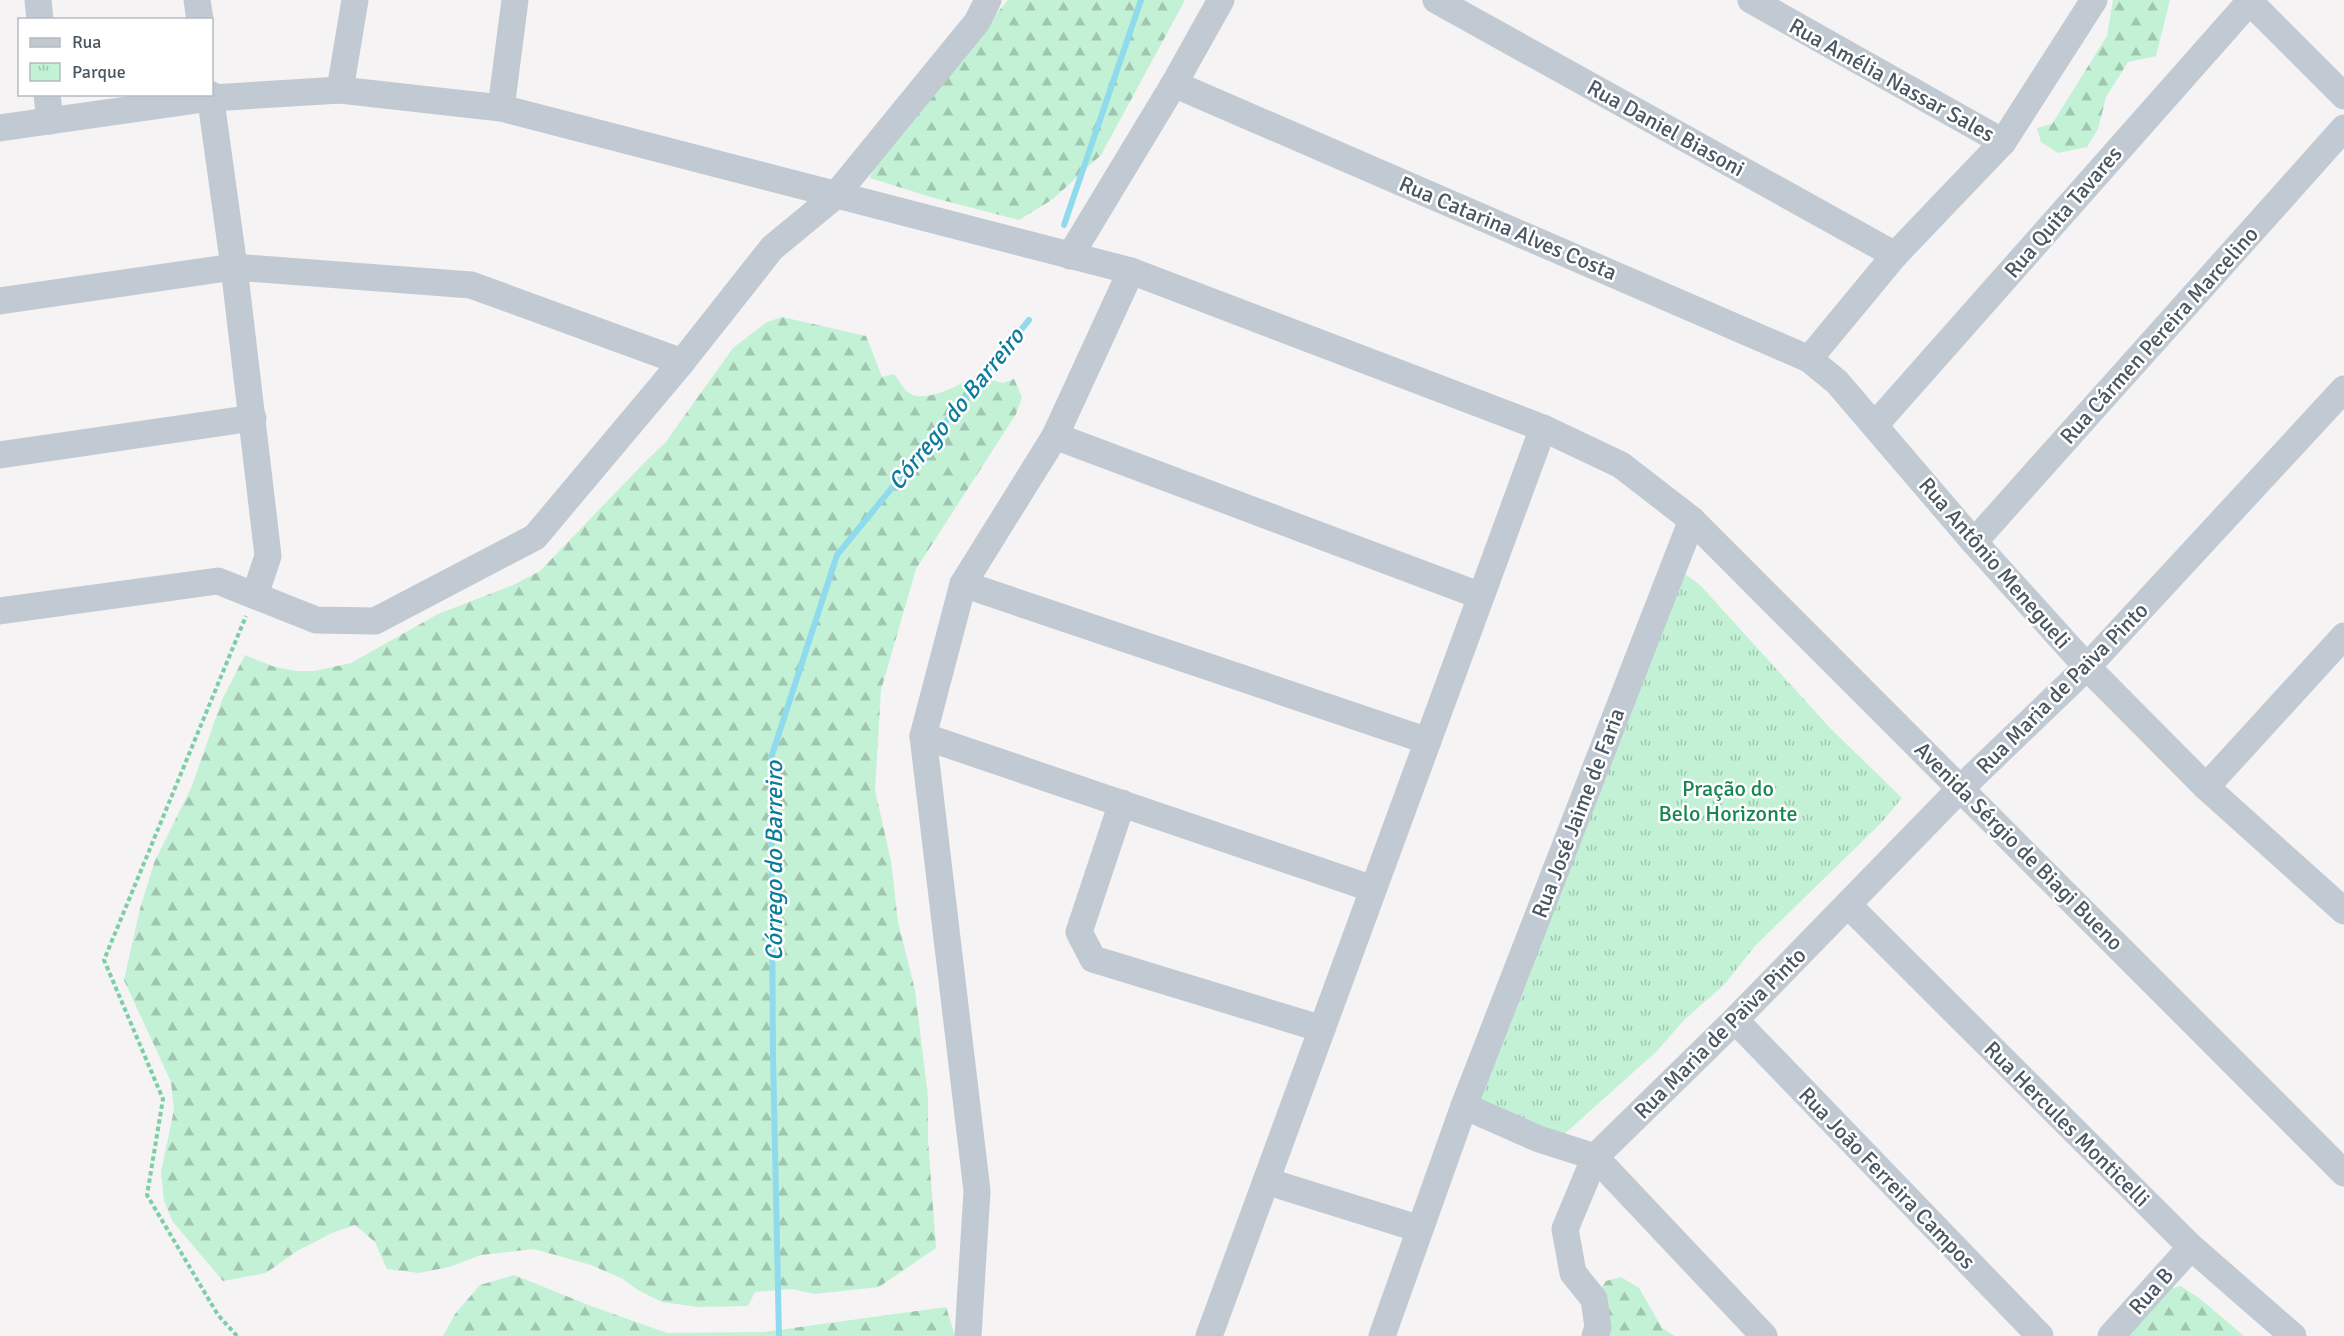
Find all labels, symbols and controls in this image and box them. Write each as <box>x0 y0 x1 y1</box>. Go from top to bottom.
street label: Rua Amélia Nassar Sales <box>1785 12 1999 148</box>
legend <box>18 18 213 96</box>
text: Rua <box>72 31 101 53</box>
text: Parque <box>72 61 126 83</box>
street label: Rua Daniel Biasoni <box>1583 74 1749 182</box>
street label: Rua Quita Tavares <box>1998 140 2128 284</box>
street label: Rua Catarina Alves Costa <box>1395 170 1621 286</box>
street label: Rua Cármen Pereira Marcelino <box>2054 221 2264 449</box>
water label: Córrego do Barreiro <box>881 321 1032 496</box>
street label: Rua Antônio Menegueli <box>1913 472 2077 654</box>
street label: Rua Maria de Paiva Pinto <box>1970 596 2154 780</box>
street label: Rua José Jaime de Faria <box>1526 704 1630 922</box>
street label: Avenida Sérgio de Biagi Bueno <box>1909 736 2129 956</box>
water label: Córrego do Barreiro <box>759 759 789 961</box>
park label: Pração do Belo Horizonte <box>1658 775 1798 827</box>
street label: Rua Maria de Paiva Pinto <box>1628 941 1812 1125</box>
street label: Rua Hercules Monticelli <box>1979 1036 2155 1212</box>
street label: Rua João Ferreira Campos <box>1793 1081 1981 1275</box>
street label: Rua B <box>2123 1262 2179 1320</box>

